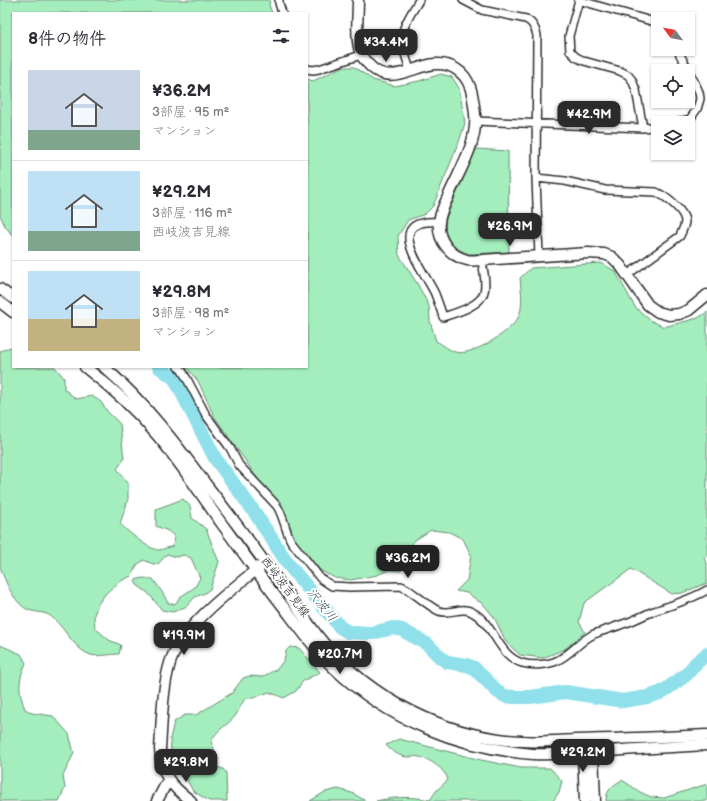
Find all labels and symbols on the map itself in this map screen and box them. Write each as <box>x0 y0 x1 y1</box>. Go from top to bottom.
north arrow <box>651 12 695 56</box>
pin: ¥34.4M <box>353 29 419 63</box>
pin: ¥42.9M <box>556 101 622 135</box>
pin: ¥26.9M <box>477 213 543 247</box>
pin: ¥36.2M <box>375 545 441 579</box>
street label: 西岐波吉見線 <box>257 554 313 620</box>
water label: 沢波川 <box>304 585 340 625</box>
pin: ¥19.9M <box>151 622 217 656</box>
pin: ¥20.7M <box>307 641 373 675</box>
pin: ¥29.2M <box>550 739 616 773</box>
pin: ¥29.8M <box>153 749 219 783</box>

